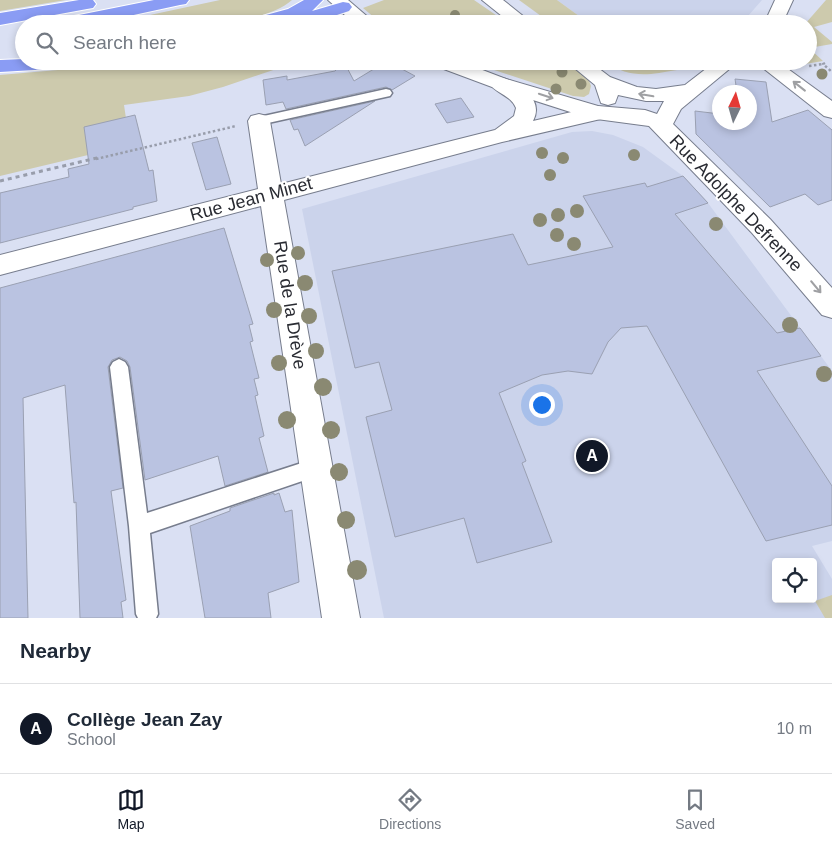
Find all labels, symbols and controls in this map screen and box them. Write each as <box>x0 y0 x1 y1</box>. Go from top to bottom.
search box <box>15 15 817 70</box>
icon: search <box>33 29 61 57</box>
text: Search here <box>73 32 177 53</box>
one-way arrow <box>793 80 806 91</box>
north arrow <box>712 85 757 130</box>
one-way arrow <box>639 90 655 100</box>
one-way arrow <box>538 92 554 101</box>
street label: Rue Adolphe Defrenne <box>666 131 806 275</box>
street label: Rue Jean Minet <box>188 173 314 225</box>
street label: Rue de la Drève <box>270 239 310 371</box>
one-way arrow <box>810 281 822 294</box>
your location <box>529 392 555 418</box>
pin: A <box>576 437 608 475</box>
map controls <box>772 558 817 603</box>
button: locate <box>772 558 817 603</box>
text: Nearby <box>20 639 91 662</box>
text: Collège Jean Zay <box>67 709 222 730</box>
text: A <box>30 720 42 737</box>
text: 10 m <box>776 720 812 737</box>
text: School <box>67 731 116 748</box>
tab: Map <box>117 786 145 832</box>
tab: Directions <box>379 786 441 832</box>
tab: Saved <box>675 786 715 832</box>

